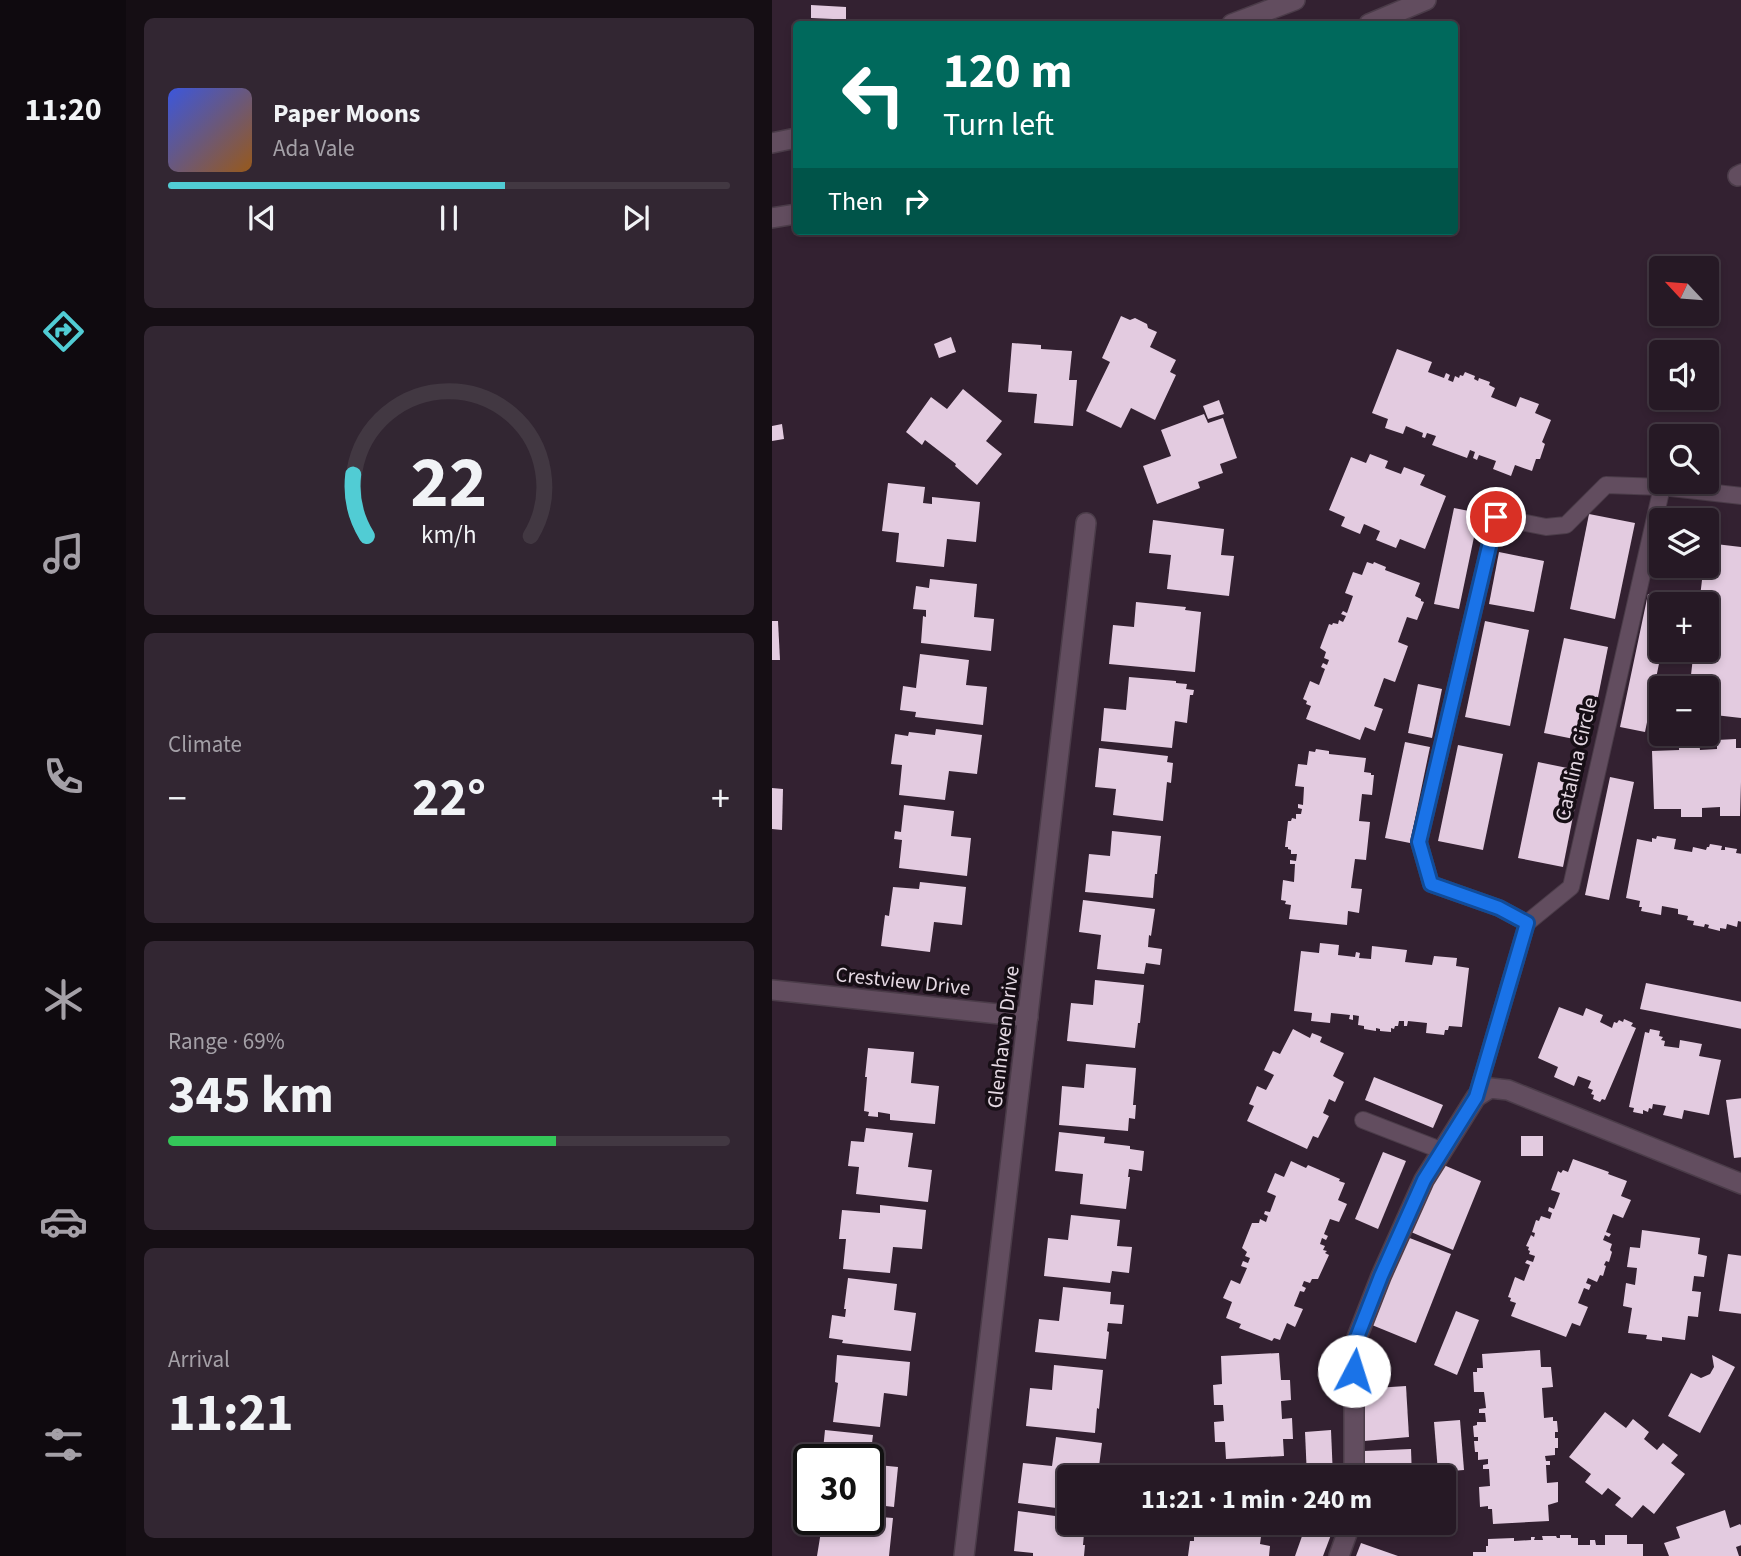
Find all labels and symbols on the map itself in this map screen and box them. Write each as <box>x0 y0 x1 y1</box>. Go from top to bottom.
north arrow <box>1649 256 1719 326</box>
pin <box>1466 487 1526 547</box>
street label: Catalina Circle <box>1547 694 1605 824</box>
street label: Crestview Drive <box>834 959 972 1003</box>
street label: Glenhaven Drive <box>979 964 1027 1110</box>
position arrow <box>1317 1334 1391 1408</box>
speed limit sign: 30 <box>793 1444 884 1535</box>

